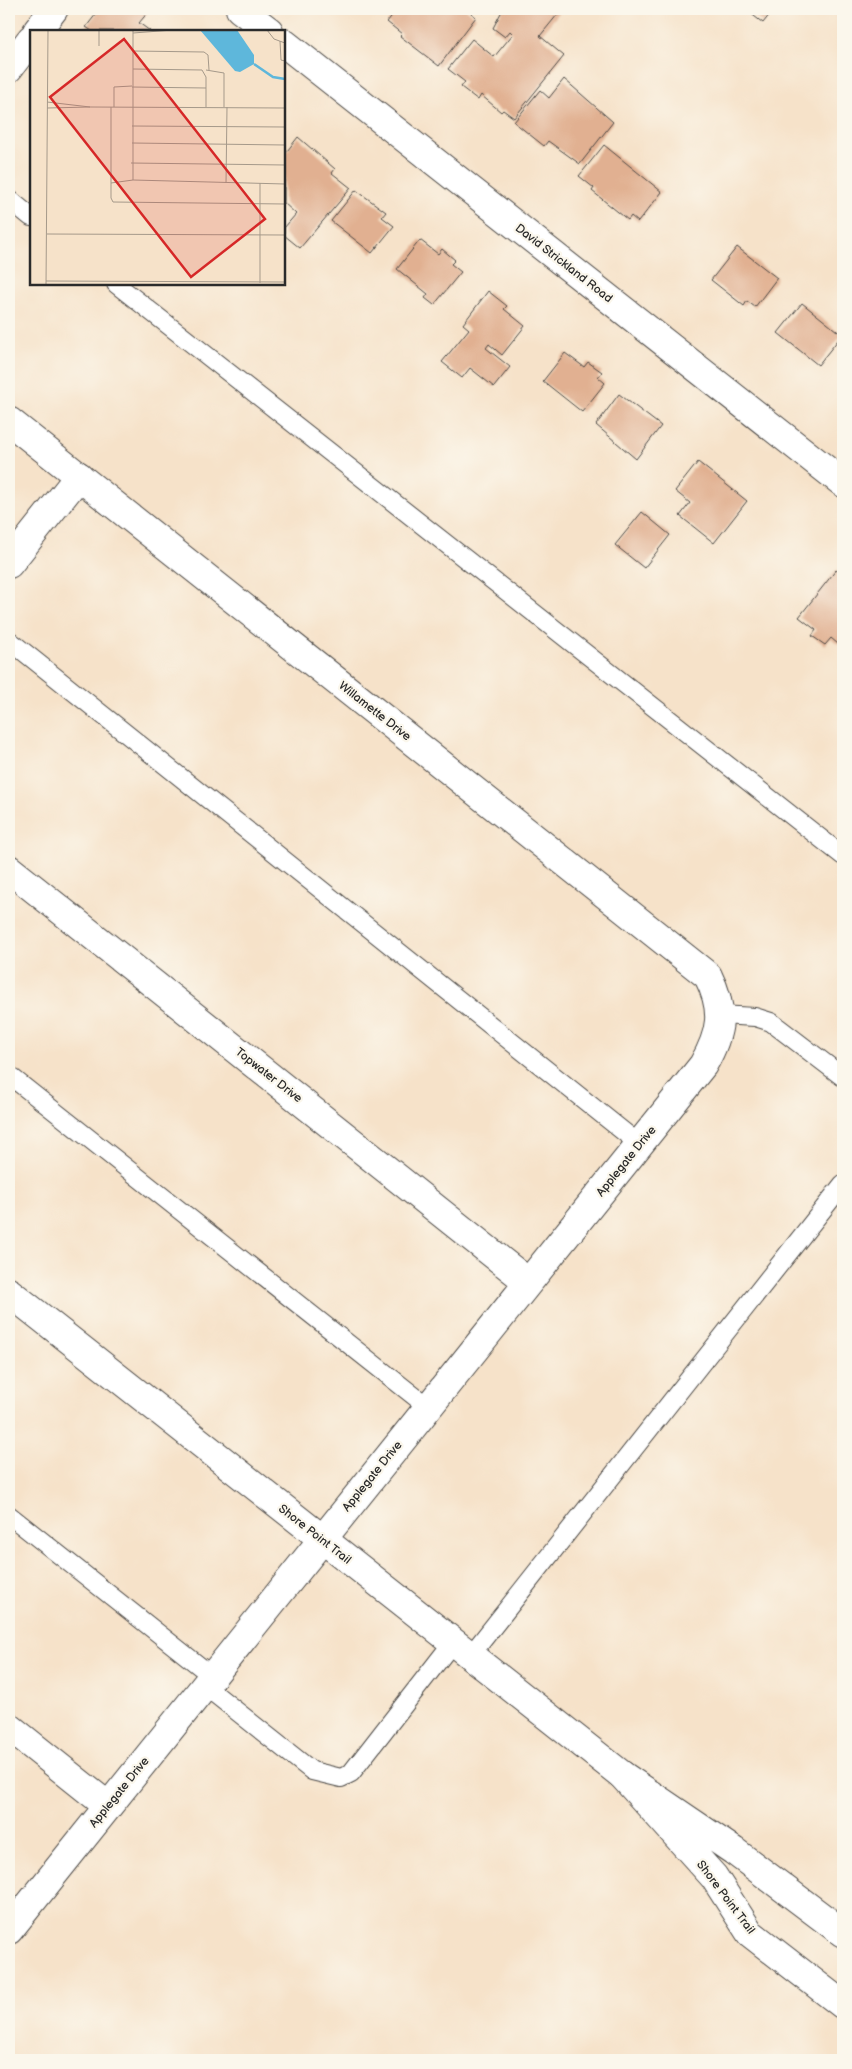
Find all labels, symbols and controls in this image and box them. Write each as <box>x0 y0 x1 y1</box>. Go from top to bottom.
inset map <box>30 30 285 285</box>
street label: David Strickland Road <box>512 221 615 306</box>
street label: Willamette Drive <box>335 678 414 744</box>
street label: Topwater Drive <box>232 1045 305 1106</box>
street label: Applegate Drive <box>593 1123 659 1200</box>
street label: Applegate Drive <box>339 1438 405 1515</box>
street label: Shore Point Trail <box>275 1501 354 1567</box>
street label: Applegate Drive <box>86 1754 152 1831</box>
street label: Shore Point Trail <box>693 1858 758 1937</box>

